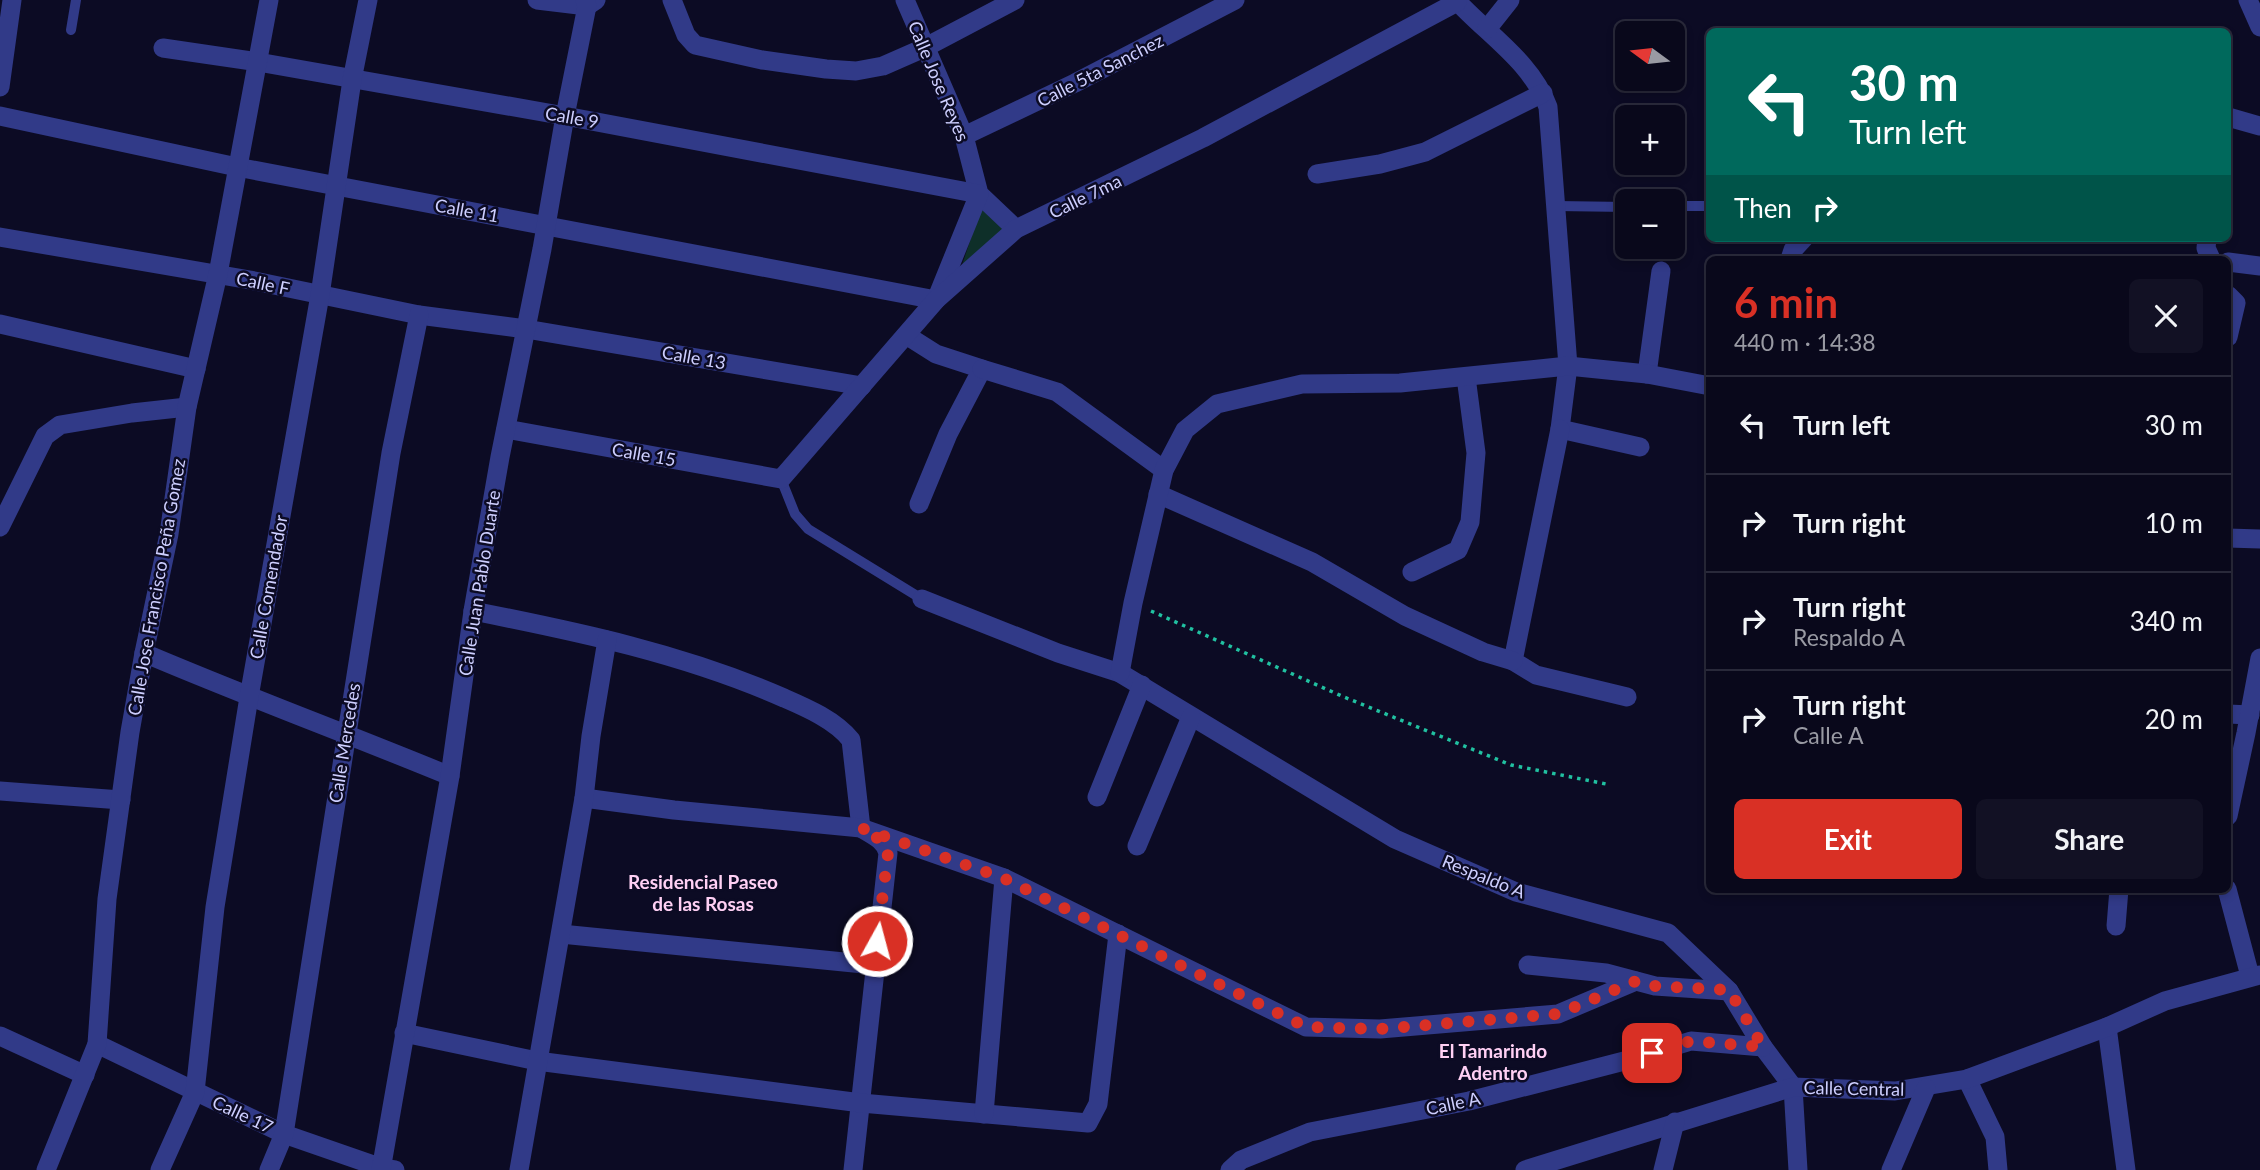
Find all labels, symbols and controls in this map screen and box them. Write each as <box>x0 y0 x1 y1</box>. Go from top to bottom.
street label: Calle Jose Reyes <box>904 17 974 145</box>
north arrow <box>1615 21 1685 91</box>
map controls <box>1615 21 1685 259</box>
street label: Calle 5ta Sanchez <box>1033 29 1167 111</box>
text: 30 m <box>1849 53 1959 111</box>
icon: left <box>1734 56 1825 147</box>
street label: Calle 9 <box>543 101 601 133</box>
button: + <box>1615 105 1685 175</box>
text: Turn left <box>1849 112 1966 151</box>
street label: Calle 7ma <box>1045 169 1125 223</box>
button: − <box>1615 189 1685 259</box>
icon: right <box>1806 189 1844 227</box>
text: Then <box>1734 192 1792 224</box>
street label: Calle 11 <box>433 194 501 226</box>
street label: Calle F <box>234 267 292 299</box>
text: 6 min <box>1734 277 1838 327</box>
button: close <box>2129 279 2203 353</box>
text: 440 m · 14:38 <box>1734 328 1876 356</box>
street label: Calle 13 <box>660 341 728 373</box>
icon: left <box>1734 406 1772 444</box>
text: Turn left <box>1793 409 1890 441</box>
text: 30 m <box>2145 409 2203 441</box>
street label: Calle 15 <box>610 438 678 470</box>
street label: Calle Jose Francisco Peña Gomez <box>123 457 189 717</box>
street label: Calle Juan Pablo Duarte <box>453 489 505 677</box>
icon: right <box>1734 504 1772 542</box>
text: Turn right <box>1793 507 1906 539</box>
text: 10 m <box>2145 507 2203 539</box>
street label: Calle Comendador <box>245 513 292 661</box>
text: Turn right <box>1793 591 1906 623</box>
icon: right <box>1734 602 1772 640</box>
text: 340 m <box>2130 605 2203 637</box>
text: Respaldo A <box>1793 623 1905 651</box>
street label: Calle Mercedes <box>324 681 364 804</box>
text: Turn right <box>1793 689 1906 721</box>
icon: right <box>1734 700 1772 738</box>
text: 20 m <box>2145 703 2203 735</box>
text: Calle A <box>1793 721 1863 749</box>
button: Exit <box>1734 799 1962 879</box>
button: Share <box>1976 799 2203 879</box>
street label: Respaldo A <box>1439 849 1530 903</box>
district label: Residencial Paseo de las Rosas <box>628 870 778 915</box>
position arrow <box>840 904 914 978</box>
pin <box>1622 1023 1682 1083</box>
icon: arrive <box>1633 1034 1671 1072</box>
district label: El Tamarindo Adentro <box>1439 1039 1547 1084</box>
street label: Calle Central <box>1803 1076 1905 1100</box>
street label: Calle A <box>1424 1086 1483 1119</box>
street label: Calle 17 <box>209 1090 277 1138</box>

